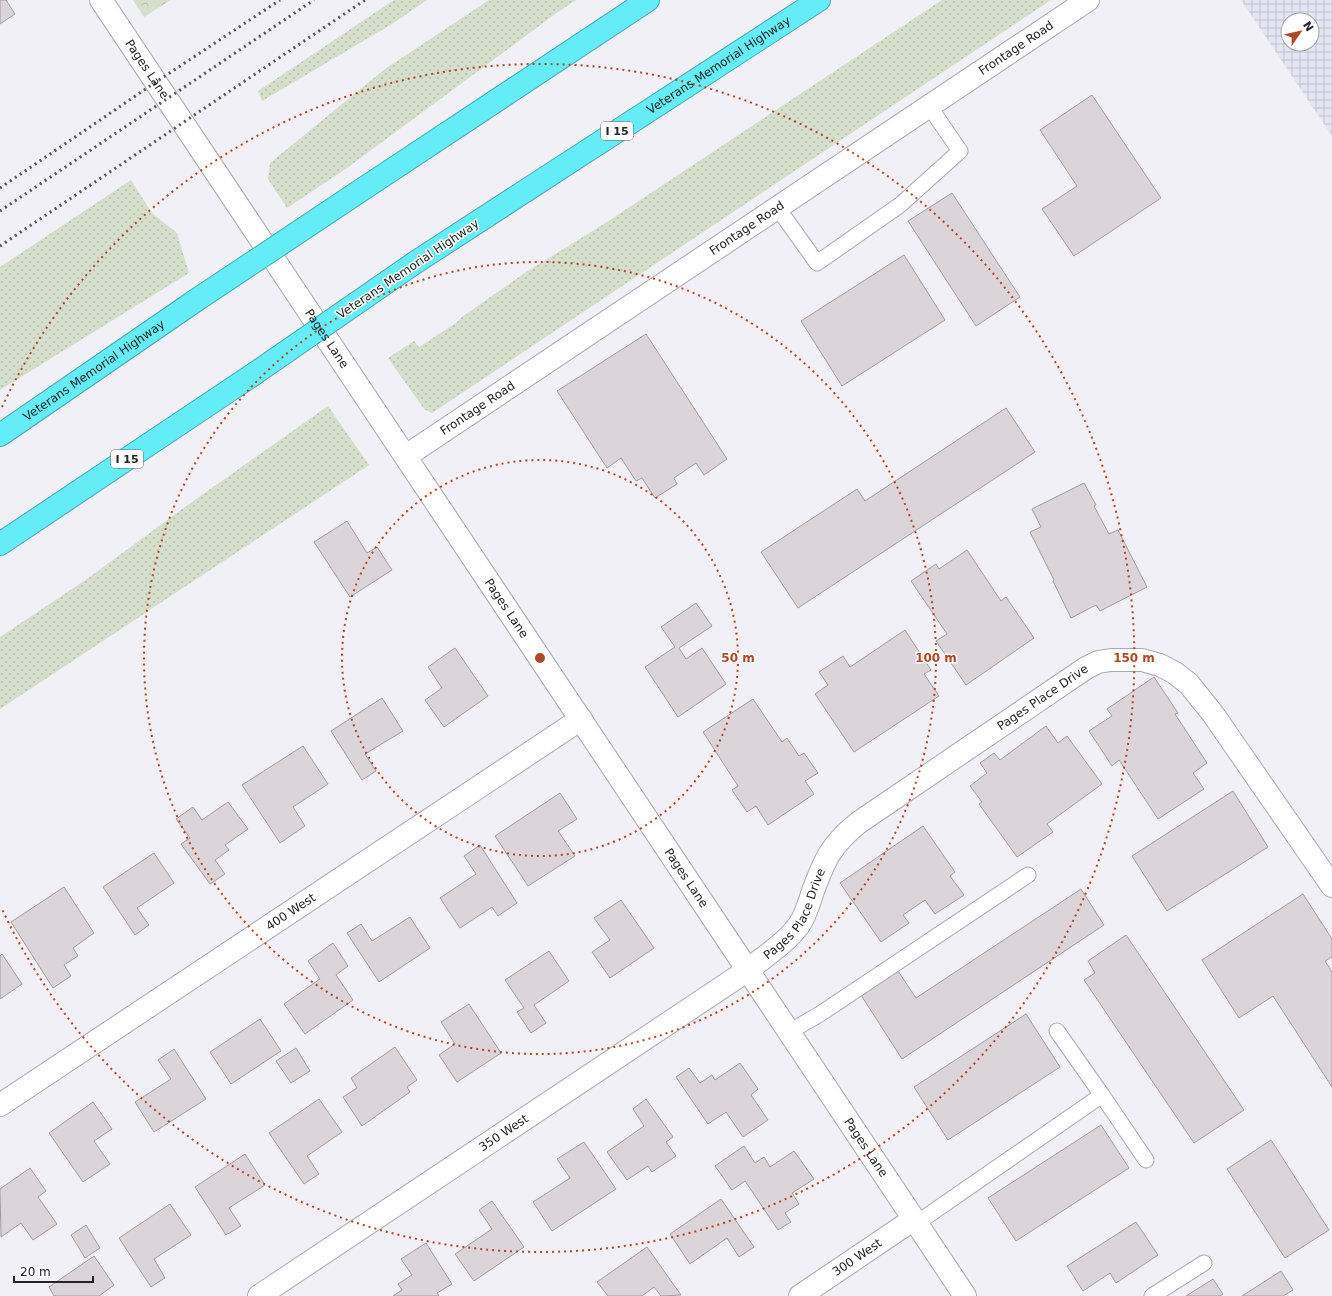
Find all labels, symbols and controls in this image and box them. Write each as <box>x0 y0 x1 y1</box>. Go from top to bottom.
north arrow <box>1280 12 1320 52</box>
street label: Veterans Memorial Highway <box>644 13 793 117</box>
street label: Frontage Road <box>976 18 1056 78</box>
text: N <box>1300 19 1316 34</box>
street label: Pages Lane <box>122 37 172 101</box>
road number: I 15 <box>601 122 633 140</box>
street label: Frontage Road <box>707 198 787 258</box>
street label: Veterans Memorial Highway <box>334 216 482 322</box>
street label: Pages Lane <box>302 306 352 371</box>
street label: Veterans Memorial Highway <box>21 317 167 424</box>
street label: Frontage Road <box>438 378 517 438</box>
road number: I 15 <box>111 450 143 468</box>
street label: Pages Lane <box>482 576 531 640</box>
centre of rings <box>533 651 547 665</box>
text: 50 m <box>721 651 755 665</box>
text: 100 m <box>915 651 957 665</box>
text: 150 m <box>1113 651 1155 665</box>
street label: Pages Place Drive <box>994 662 1091 733</box>
street label: Pages Lane <box>661 846 711 910</box>
street label: Pages Place Drive <box>761 866 828 962</box>
street label: 400 West <box>263 890 318 933</box>
street label: 350 West <box>476 1111 531 1154</box>
street label: Pages Lane <box>841 1115 891 1180</box>
street label: 300 West <box>830 1236 885 1279</box>
scale bar <box>14 1258 93 1284</box>
text: 20 m <box>20 1265 51 1279</box>

